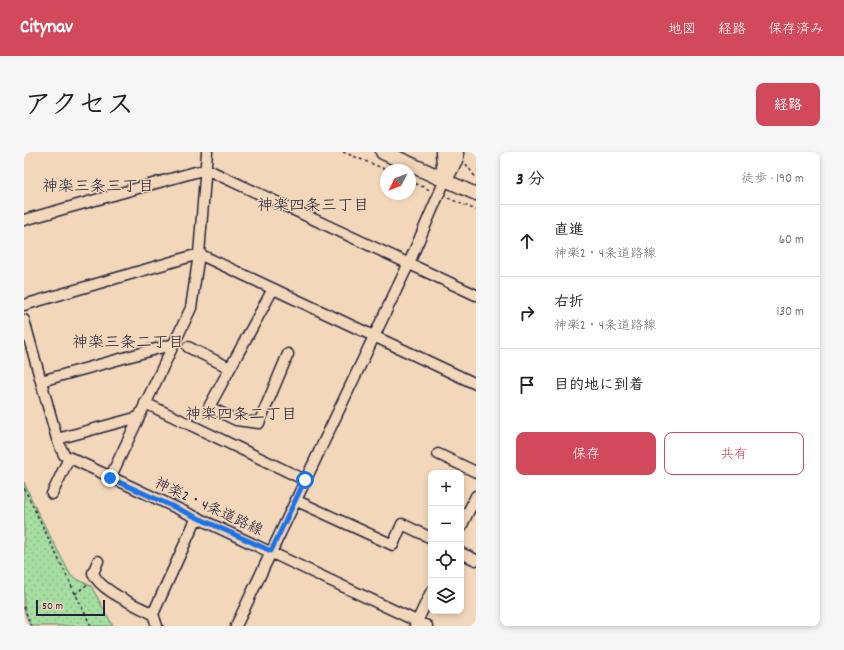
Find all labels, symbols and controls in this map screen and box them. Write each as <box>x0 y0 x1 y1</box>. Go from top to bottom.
text: Citynav <box>20 15 73 42</box>
text: 地図 <box>668 20 696 40</box>
text: 経路 <box>718 20 746 40</box>
text: 保存済み <box>768 20 824 40</box>
button: 経路 <box>756 83 820 126</box>
text: アクセス <box>24 88 134 128</box>
north arrow <box>380 164 416 200</box>
text: 3 分 <box>516 169 544 193</box>
text: 徒歩 · 190 m <box>741 170 804 189</box>
district label: 神楽三条三丁目 <box>42 176 154 199</box>
district label: 神楽四条三丁目 <box>257 195 369 218</box>
text: 直進 <box>554 220 584 242</box>
icon: ahead <box>516 230 538 252</box>
text: 60 m <box>779 231 804 250</box>
text: 神楽2・4条道路線 <box>554 245 656 264</box>
text: 右折 <box>554 292 584 314</box>
icon: right <box>516 302 538 324</box>
text: 130 m <box>776 303 804 322</box>
text: 神楽2・4条道路線 <box>554 317 656 336</box>
district label: 神楽三条二丁目 <box>72 332 184 355</box>
icon: arrive <box>516 374 538 396</box>
text: 目的地に到着 <box>554 375 644 397</box>
district label: 神楽四条二丁目 <box>185 404 297 427</box>
button: 保存 <box>516 432 656 475</box>
button: 共有 <box>664 432 804 475</box>
route end <box>101 469 119 487</box>
map controls <box>428 470 464 614</box>
button: + <box>428 470 464 506</box>
route start <box>296 471 314 489</box>
street label: 神楽2・4条道路線 <box>150 473 266 543</box>
button: − <box>428 506 464 542</box>
button: locate <box>428 542 464 578</box>
button: layers <box>428 578 464 614</box>
scale bar <box>36 598 105 617</box>
text: 50 m <box>42 599 63 615</box>

